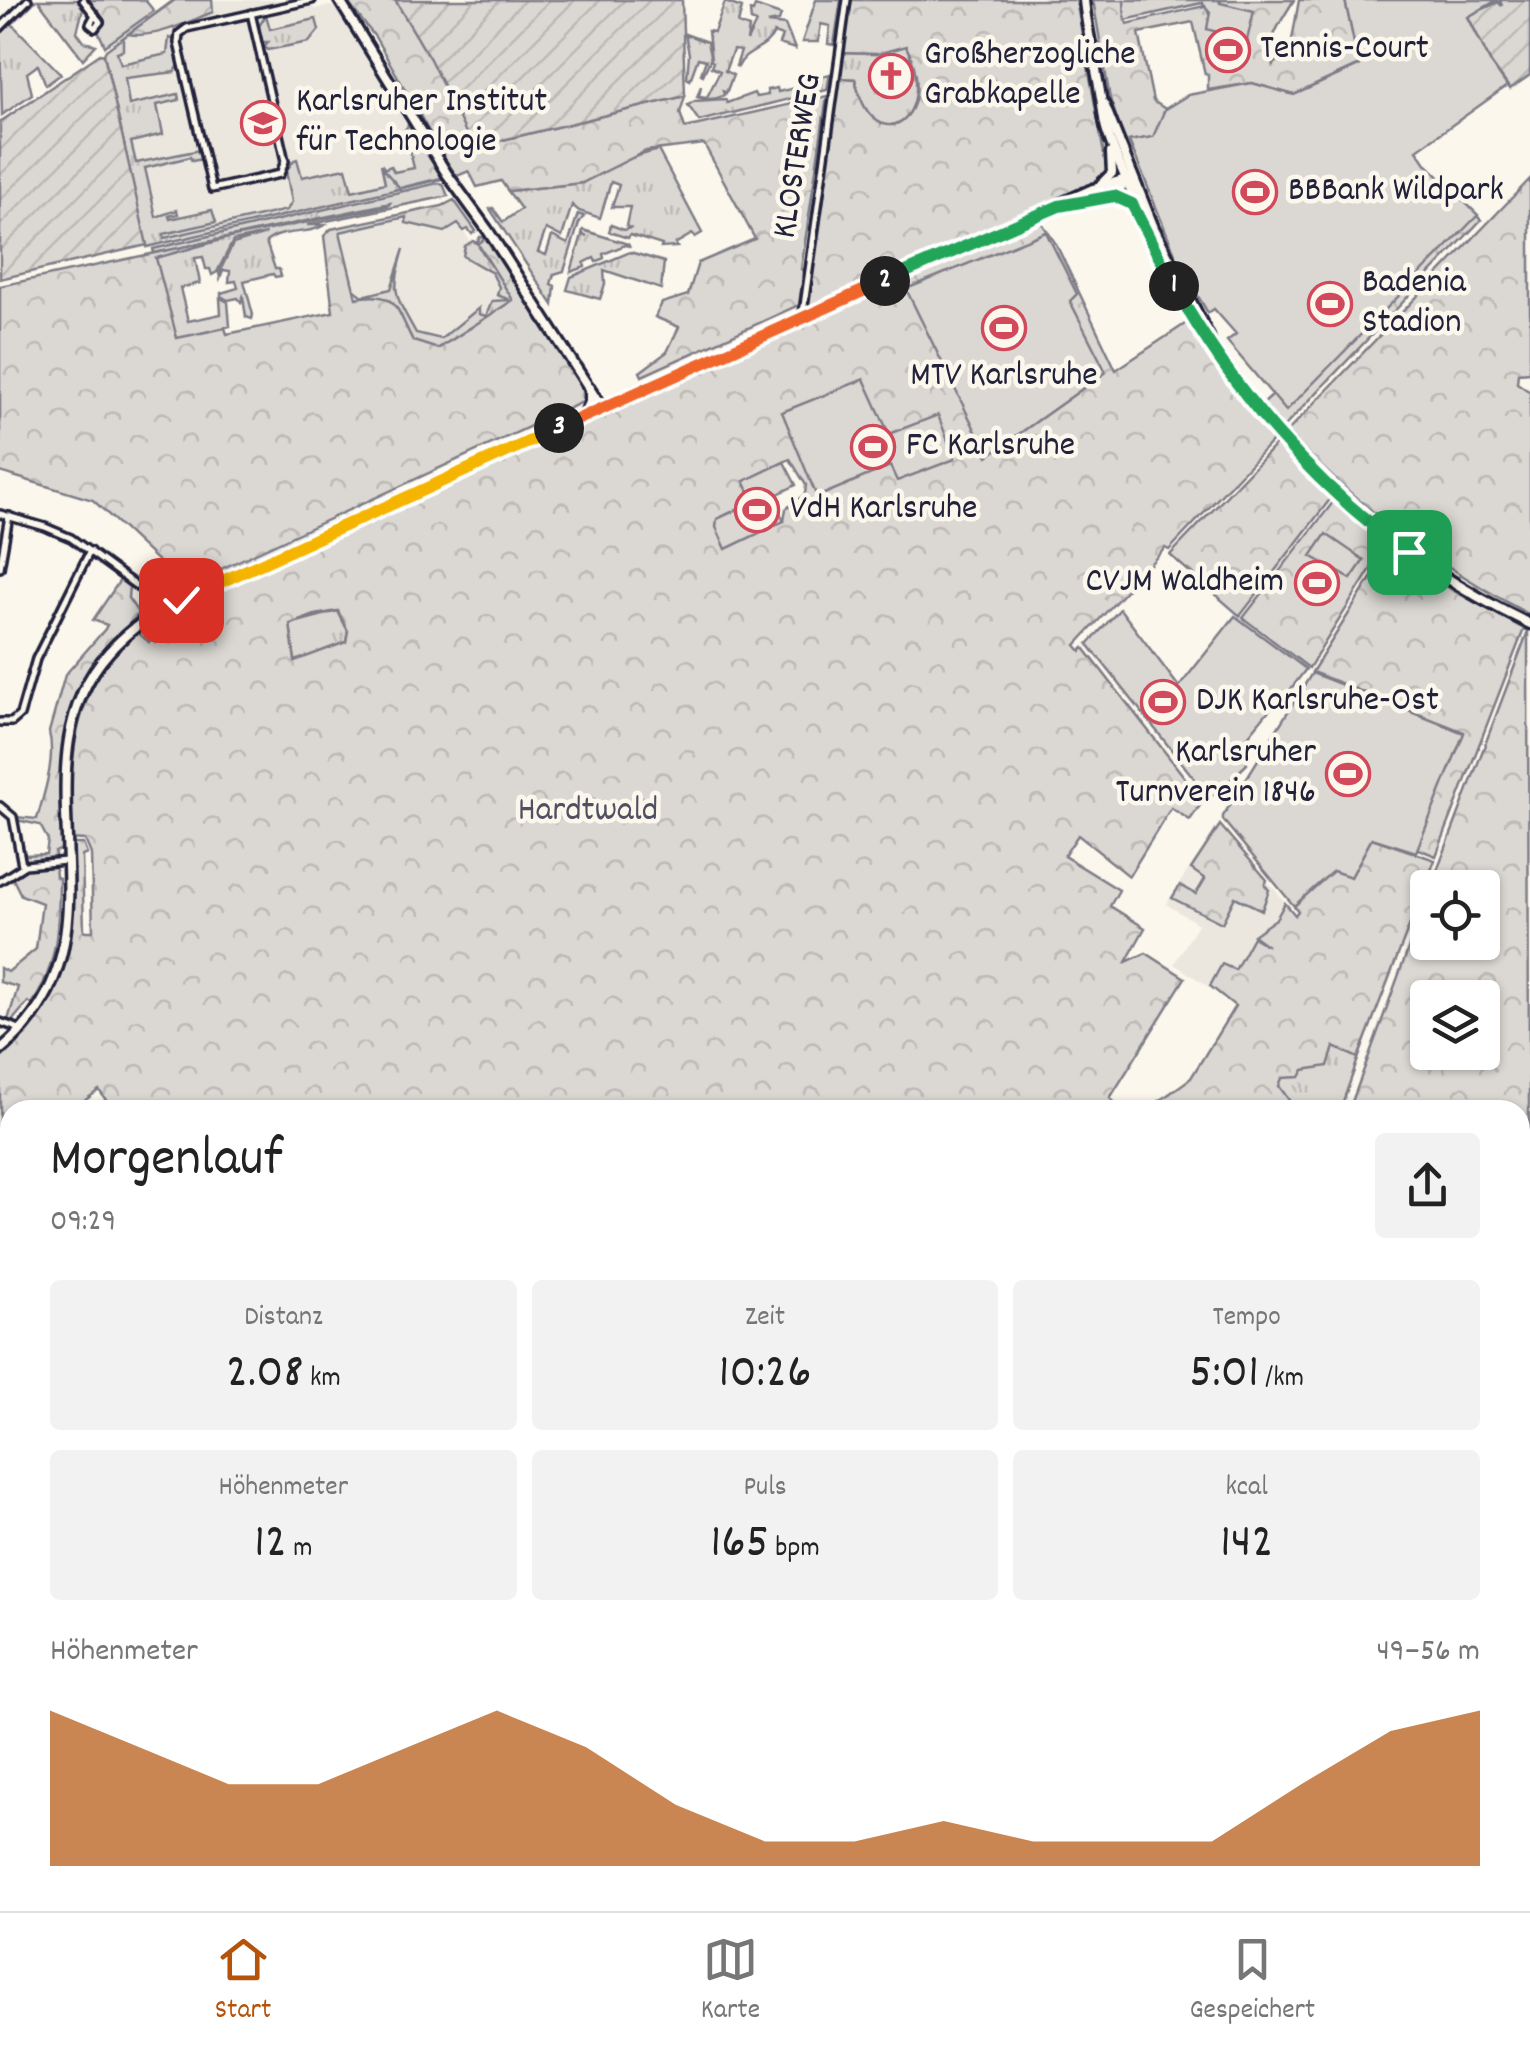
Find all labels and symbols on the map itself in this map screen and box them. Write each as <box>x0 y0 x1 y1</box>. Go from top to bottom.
place label: Tennis-Court <box>1260 25 1429 75</box>
sports icon: Tennis-Court <box>1205 27 1251 73</box>
place label: Großherzogliche Grabkapelle <box>924 31 1136 121</box>
church icon: Großherzogliche Grabkapelle <box>868 53 914 99</box>
street label: KLOSTERWEG <box>761 70 837 242</box>
place label: Karlsruher Institut für Technologie <box>296 78 547 168</box>
school or university icon: Karlsruher Institut für Technologie <box>240 100 286 146</box>
place label: BBBank Wildpark <box>1288 167 1504 217</box>
sports icon: BBBank Wildpark <box>1232 169 1278 215</box>
pin: 2 <box>860 256 910 306</box>
place label: Badenia Stadion <box>1362 259 1466 349</box>
pin: 1 <box>1149 261 1199 311</box>
sports icon: Badenia Stadion <box>1307 281 1353 327</box>
sports icon: MTV Karlsruhe <box>981 305 1027 351</box>
place label: MTV Karlsruhe <box>910 352 1098 402</box>
pin: 3 <box>534 403 584 453</box>
place label: FC Karlsruhe <box>906 422 1075 472</box>
sports icon: FC Karlsruhe <box>850 424 896 470</box>
place label: VdH Karlsruhe <box>790 485 977 535</box>
sports icon: VdH Karlsruhe <box>734 487 780 533</box>
pin <box>1367 510 1452 595</box>
pin <box>139 558 224 643</box>
place label: CVJM Waldheim <box>1085 558 1284 608</box>
sports icon: CVJM Waldheim <box>1294 560 1340 606</box>
place label: DJK Karlsruhe-Ost <box>1196 677 1439 727</box>
sports icon: DJK Karlsruhe-Ost <box>1140 679 1186 725</box>
place label: Karlsruher Turnverein 1846 <box>1115 729 1316 819</box>
sports icon: Karlsruher Turnverein 1846 <box>1325 751 1371 797</box>
park label: Hardtwald <box>518 787 658 837</box>

